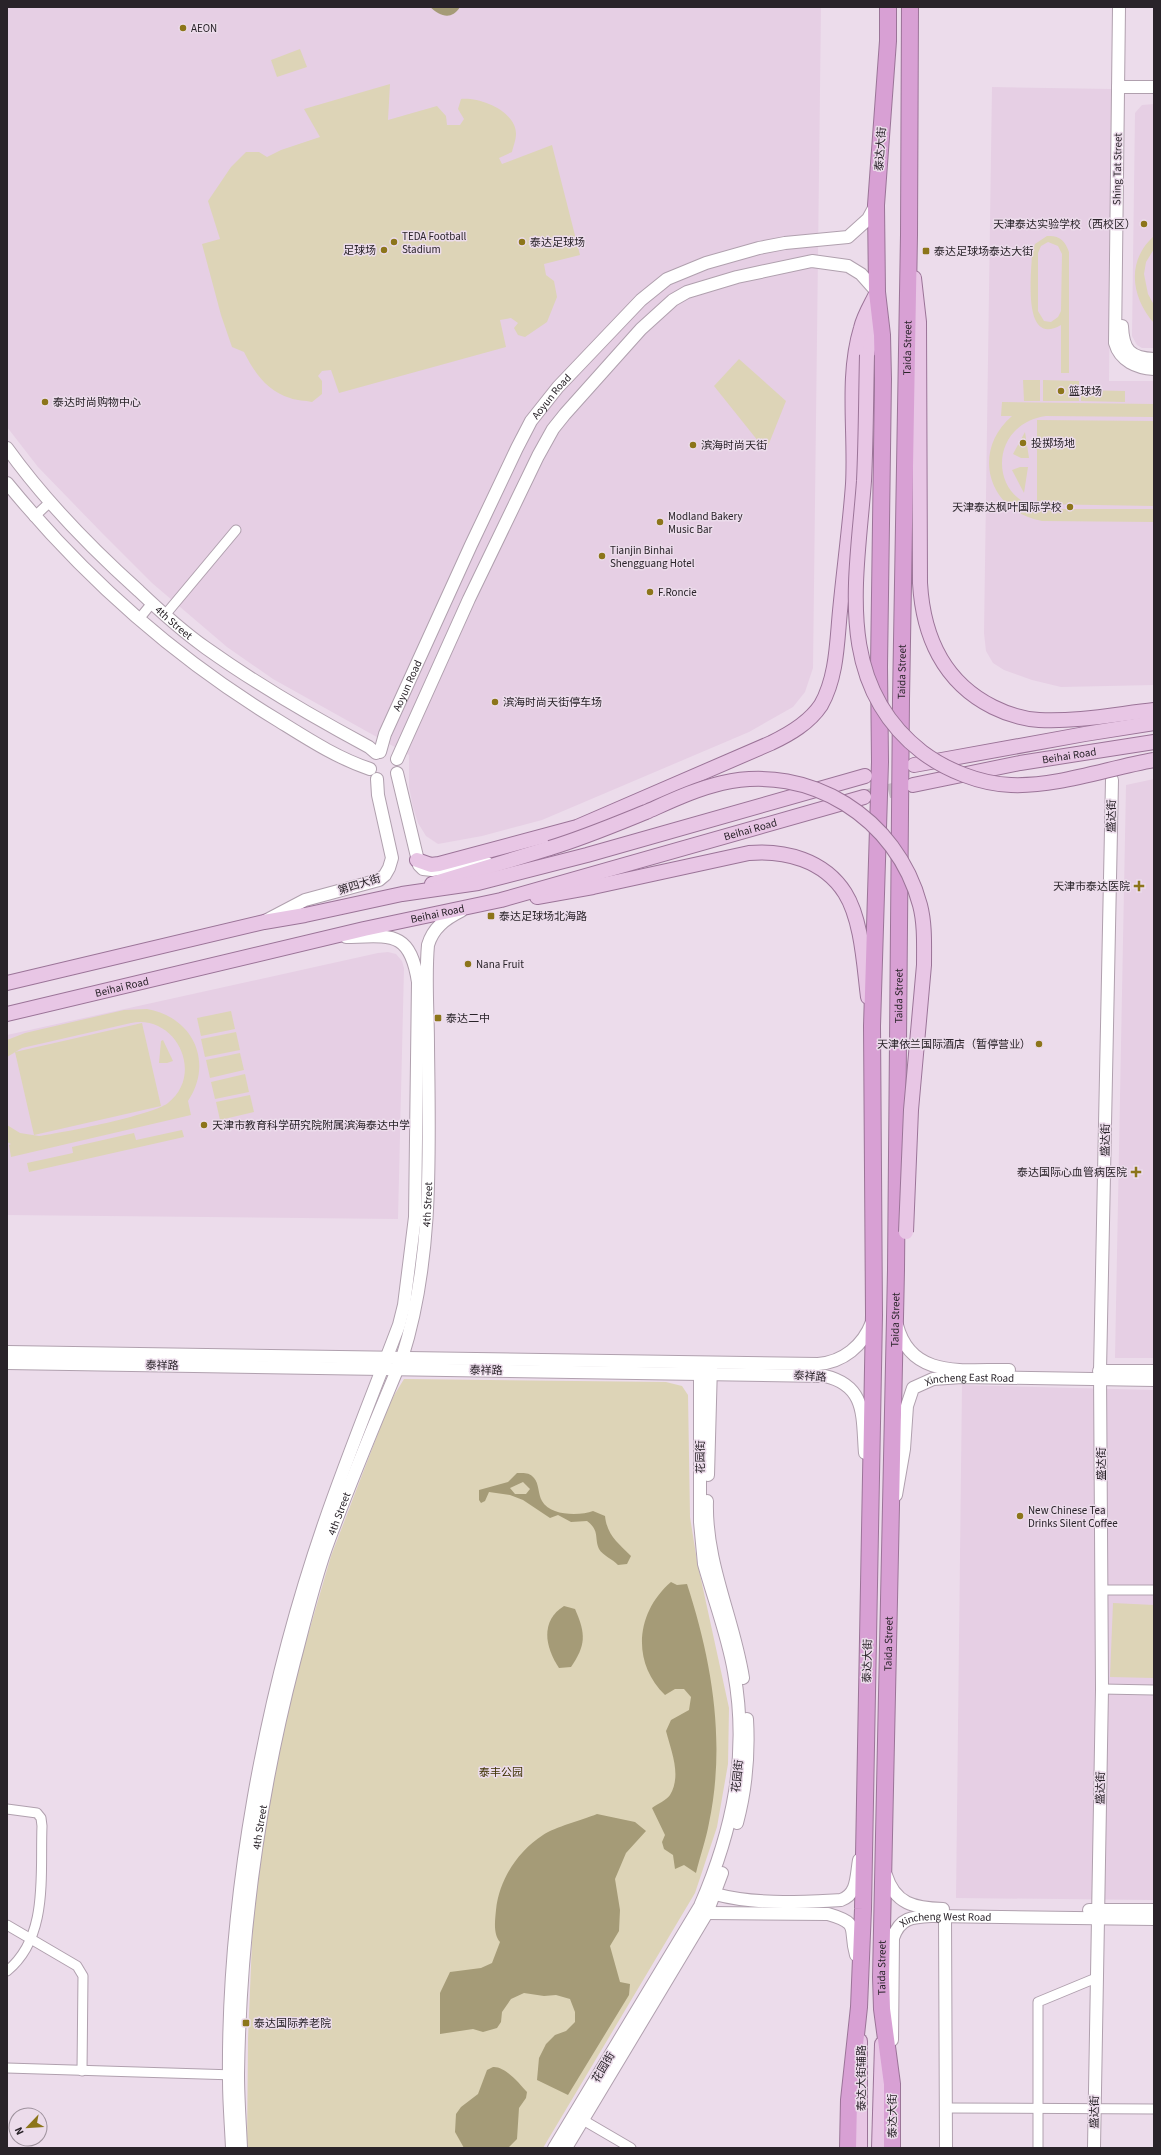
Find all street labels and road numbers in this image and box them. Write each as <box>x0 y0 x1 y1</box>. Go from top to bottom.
street label: 泰达大街 <box>871 127 890 172</box>
street label: Shing Tat Street <box>1109 132 1126 205</box>
street label: Taida Street <box>900 320 916 375</box>
street label: Aoyun Road <box>528 371 575 422</box>
street label: 4th Street <box>151 603 196 643</box>
street label: Taida Street <box>894 644 910 699</box>
street label: Aoyun Road <box>389 658 426 714</box>
street label: Beihai Road <box>1041 744 1097 767</box>
street label: 盛达街 <box>1104 799 1119 833</box>
street label: Beihai Road <box>722 815 779 844</box>
street label: 第四大街 <box>336 871 382 898</box>
street label: Beihai Road <box>409 901 466 927</box>
street label: Taida Street <box>891 968 907 1023</box>
street label: Beihai Road <box>94 974 150 1001</box>
street label: 盛达街 <box>1098 1123 1113 1157</box>
street label: 4th Street <box>419 1181 436 1227</box>
street label: Taida Street <box>887 1292 904 1347</box>
street label: 泰祥路 <box>145 1358 179 1373</box>
street label: 泰祥路 <box>469 1363 503 1378</box>
street label: 泰祥路 <box>793 1368 827 1385</box>
street label: Xincheng East Road <box>922 1370 1014 1390</box>
street label: 花园街 <box>693 1441 708 1474</box>
street label: 盛达街 <box>1094 1448 1109 1481</box>
street label: 4th Street <box>324 1490 354 1537</box>
street label: Taida Street <box>880 1616 897 1671</box>
street label: 泰达大街 <box>860 1639 875 1683</box>
street label: 花园街 <box>728 1759 747 1793</box>
street label: 盛达街 <box>1093 1771 1108 1805</box>
street label: 4th Street <box>249 1804 271 1851</box>
street label: Xincheng West Road <box>896 1909 992 1931</box>
street label: Taida Street <box>874 1940 890 1995</box>
street label: 泰达大街辅路 <box>854 2045 869 2111</box>
street label: 花园街 <box>589 2049 618 2085</box>
street label: 泰达大街 <box>885 2094 900 2138</box>
street label: 盛达街 <box>1087 2095 1102 2129</box>

